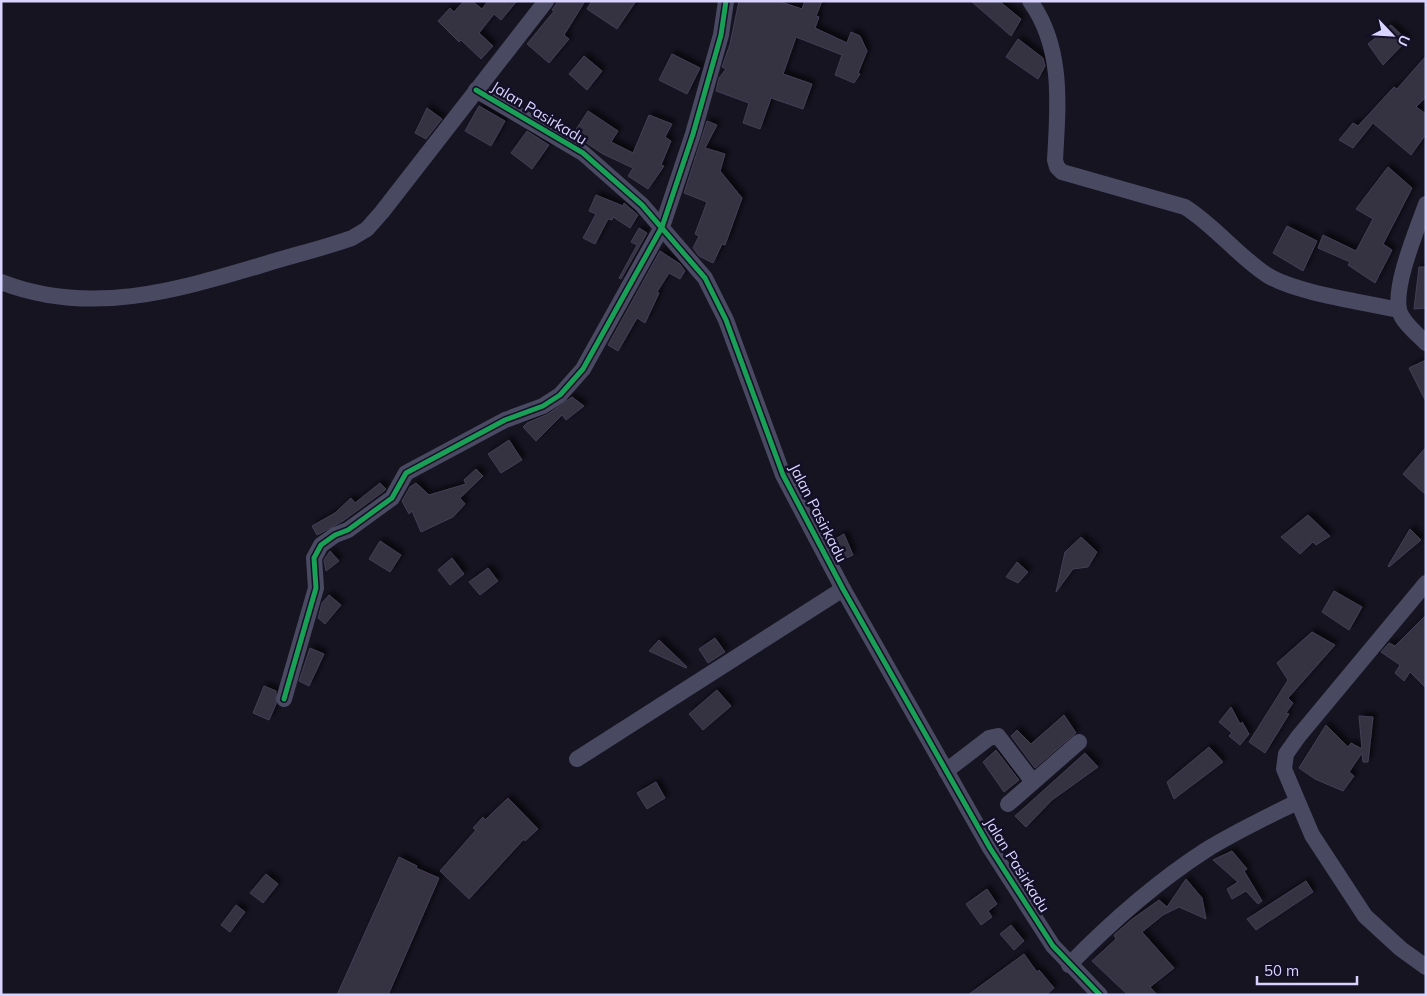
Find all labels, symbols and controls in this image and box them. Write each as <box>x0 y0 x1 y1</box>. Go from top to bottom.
north arrow <box>1367 10 1417 60</box>
text: U <box>1393 32 1414 49</box>
street label: Jalan Pasirkadu <box>488 77 591 149</box>
street label: Jalan Pasirkadu <box>785 460 852 565</box>
street label: Jalan Pasirkadu <box>981 814 1054 916</box>
scale bar <box>1257 954 1357 986</box>
text: 50 m <box>1264 961 1299 980</box>

